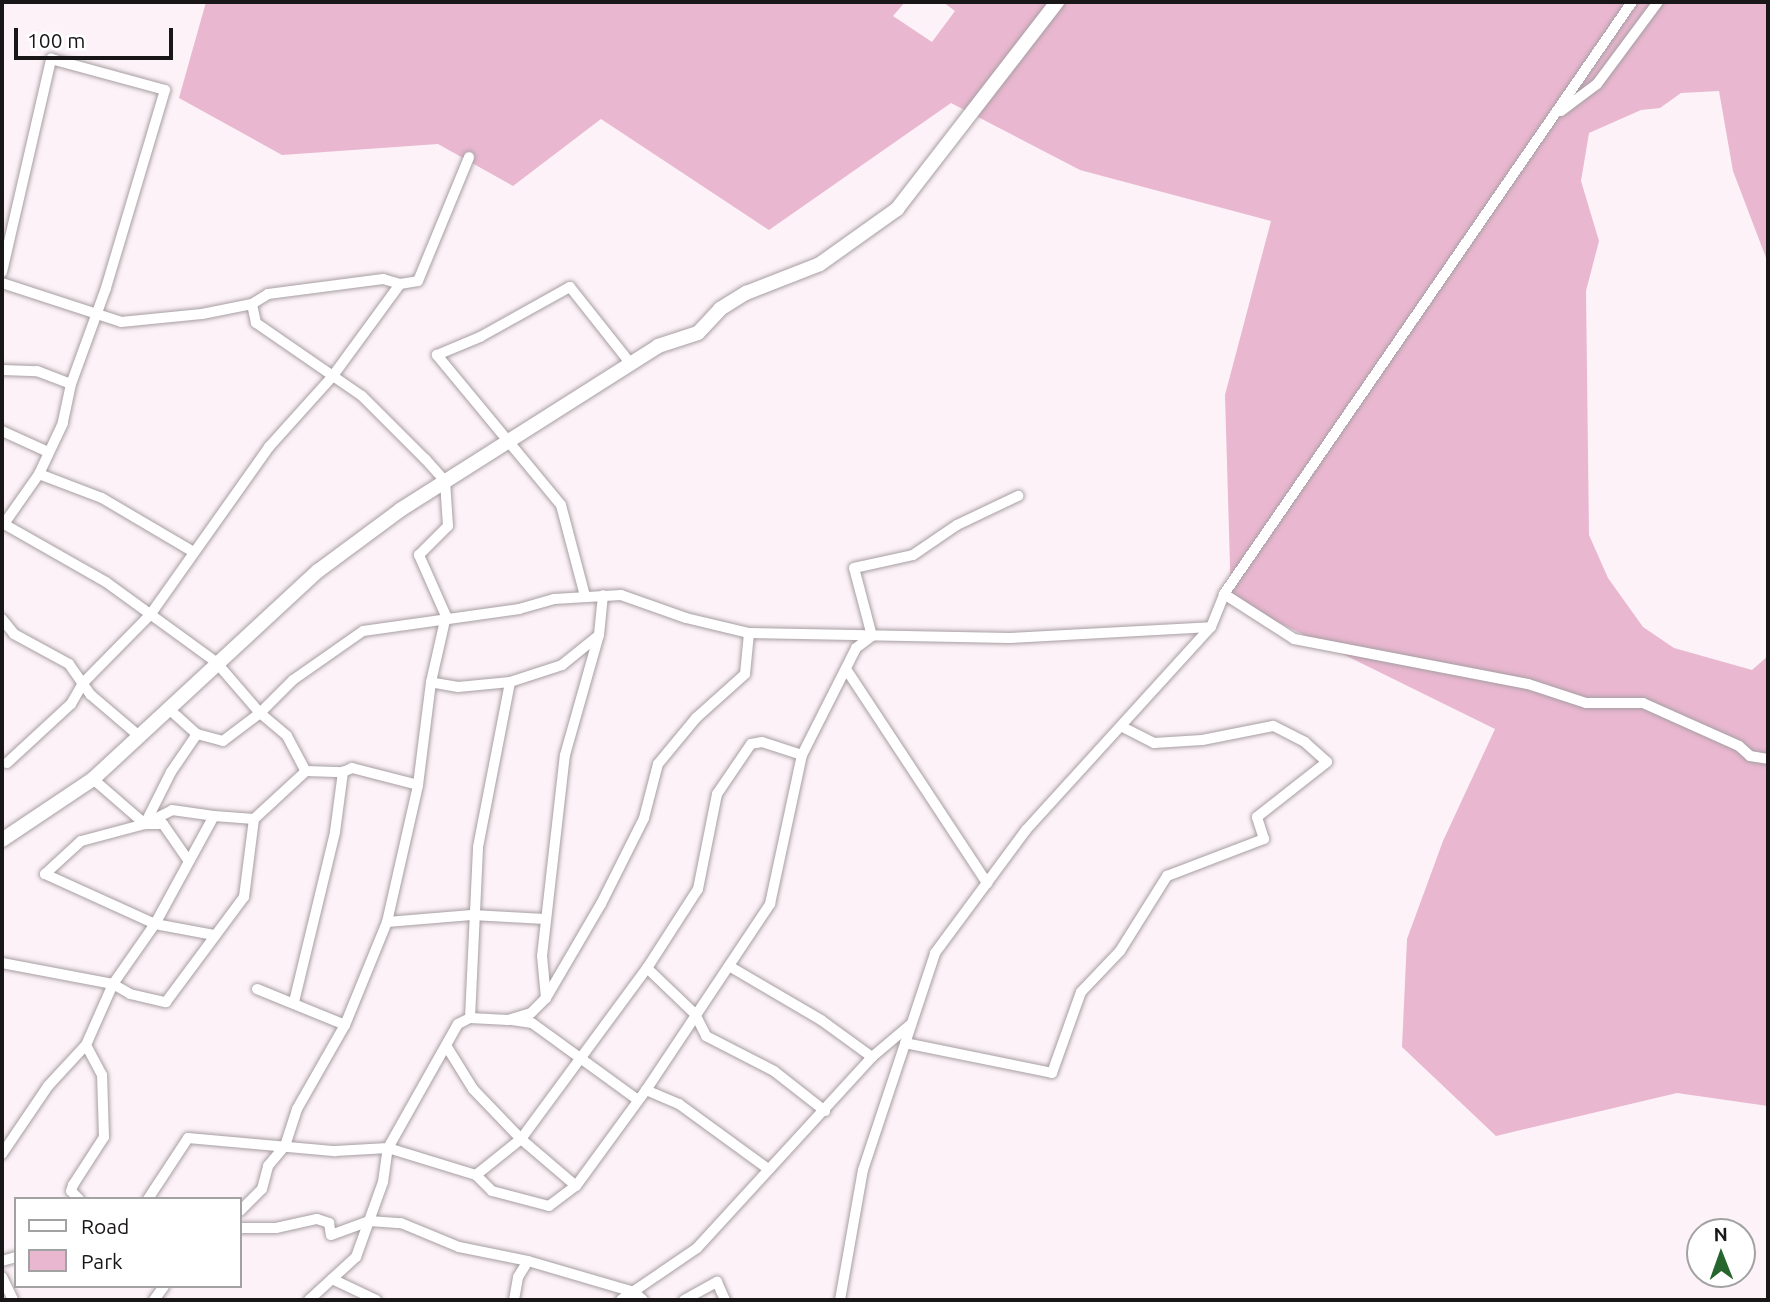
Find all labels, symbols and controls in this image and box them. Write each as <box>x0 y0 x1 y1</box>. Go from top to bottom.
scale bar <box>18 14 177 58</box>
text: 100 m <box>27 28 85 52</box>
legend <box>14 1197 242 1288</box>
text: Road <box>81 1214 129 1238</box>
north arrow <box>1686 1218 1756 1288</box>
text: N <box>1713 1223 1728 1245</box>
text: Park <box>81 1249 123 1273</box>

